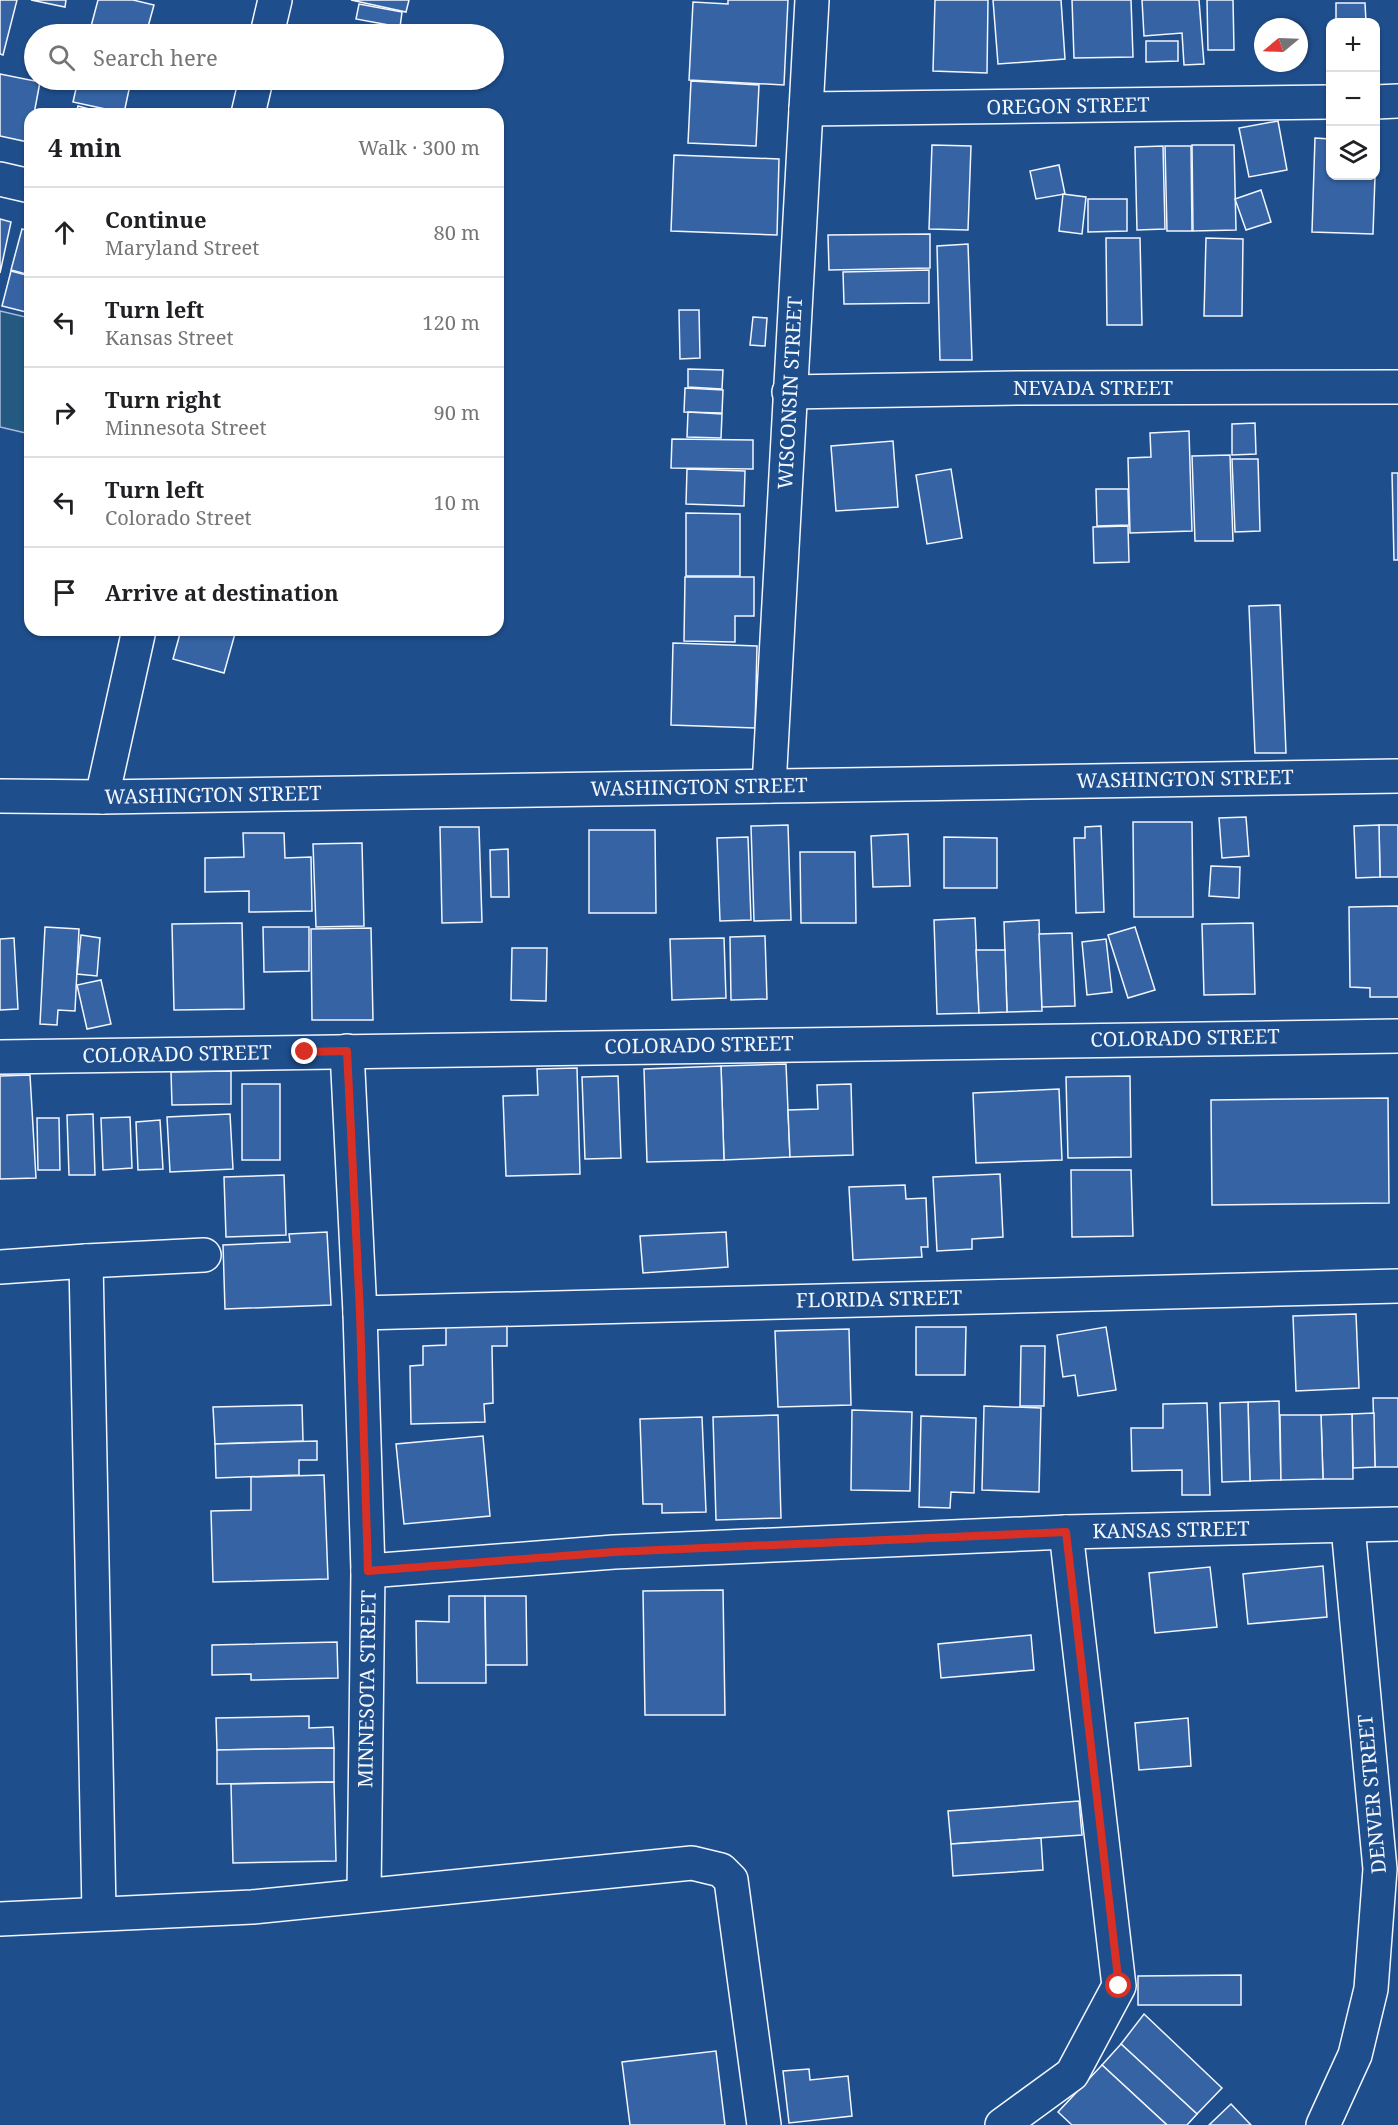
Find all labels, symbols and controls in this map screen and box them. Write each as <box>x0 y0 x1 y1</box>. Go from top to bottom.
north arrow <box>1254 18 1308 72</box>
map controls <box>1326 18 1380 180</box>
button: + <box>1326 18 1380 72</box>
search box <box>24 24 504 90</box>
icon: search <box>45 41 78 74</box>
text: Search here <box>93 42 218 72</box>
button: − <box>1326 72 1380 126</box>
street label: OREGON STREET <box>986 91 1150 120</box>
button: layers <box>1326 126 1380 180</box>
text: 4 min <box>48 129 122 165</box>
text: Walk · 300 m <box>358 134 480 161</box>
text: Continue <box>105 204 207 234</box>
icon: ahead <box>48 216 81 249</box>
text: 80 m <box>434 219 480 246</box>
text: Maryland Street <box>105 234 259 261</box>
text: Turn left <box>105 294 204 324</box>
street label: WISCONSIN STREET <box>771 296 808 490</box>
icon: left <box>48 306 81 339</box>
text: 120 m <box>422 309 480 336</box>
text: Kansas Street <box>105 324 233 351</box>
street label: NEVADA STREET <box>1013 374 1173 401</box>
text: Turn right <box>105 384 221 414</box>
icon: right <box>48 396 81 429</box>
text: 90 m <box>434 399 480 426</box>
text: Minnesota Street <box>105 414 267 441</box>
text: Turn left <box>105 474 204 504</box>
icon: left <box>48 486 81 519</box>
text: 10 m <box>434 489 480 516</box>
text: Colorado Street <box>105 504 252 531</box>
icon: arrive <box>48 576 81 609</box>
text: Arrive at destination <box>105 577 339 607</box>
street label: WASHINGTON STREET <box>1076 763 1294 794</box>
street label: WASHINGTON STREET <box>590 771 808 802</box>
street label: WASHINGTON STREET <box>104 779 322 810</box>
street label: COLORADO STREET <box>1090 1022 1280 1053</box>
street label: COLORADO STREET <box>604 1029 794 1060</box>
street label: COLORADO STREET <box>82 1038 272 1069</box>
route end <box>291 1038 317 1064</box>
street label: FLORIDA STREET <box>796 1284 962 1313</box>
street label: KANSAS STREET <box>1092 1515 1250 1544</box>
street label: MINNESOTA STREET <box>351 1590 382 1788</box>
street label: DENVER STREET <box>1351 1713 1392 1875</box>
route start <box>1105 1972 1131 1998</box>

